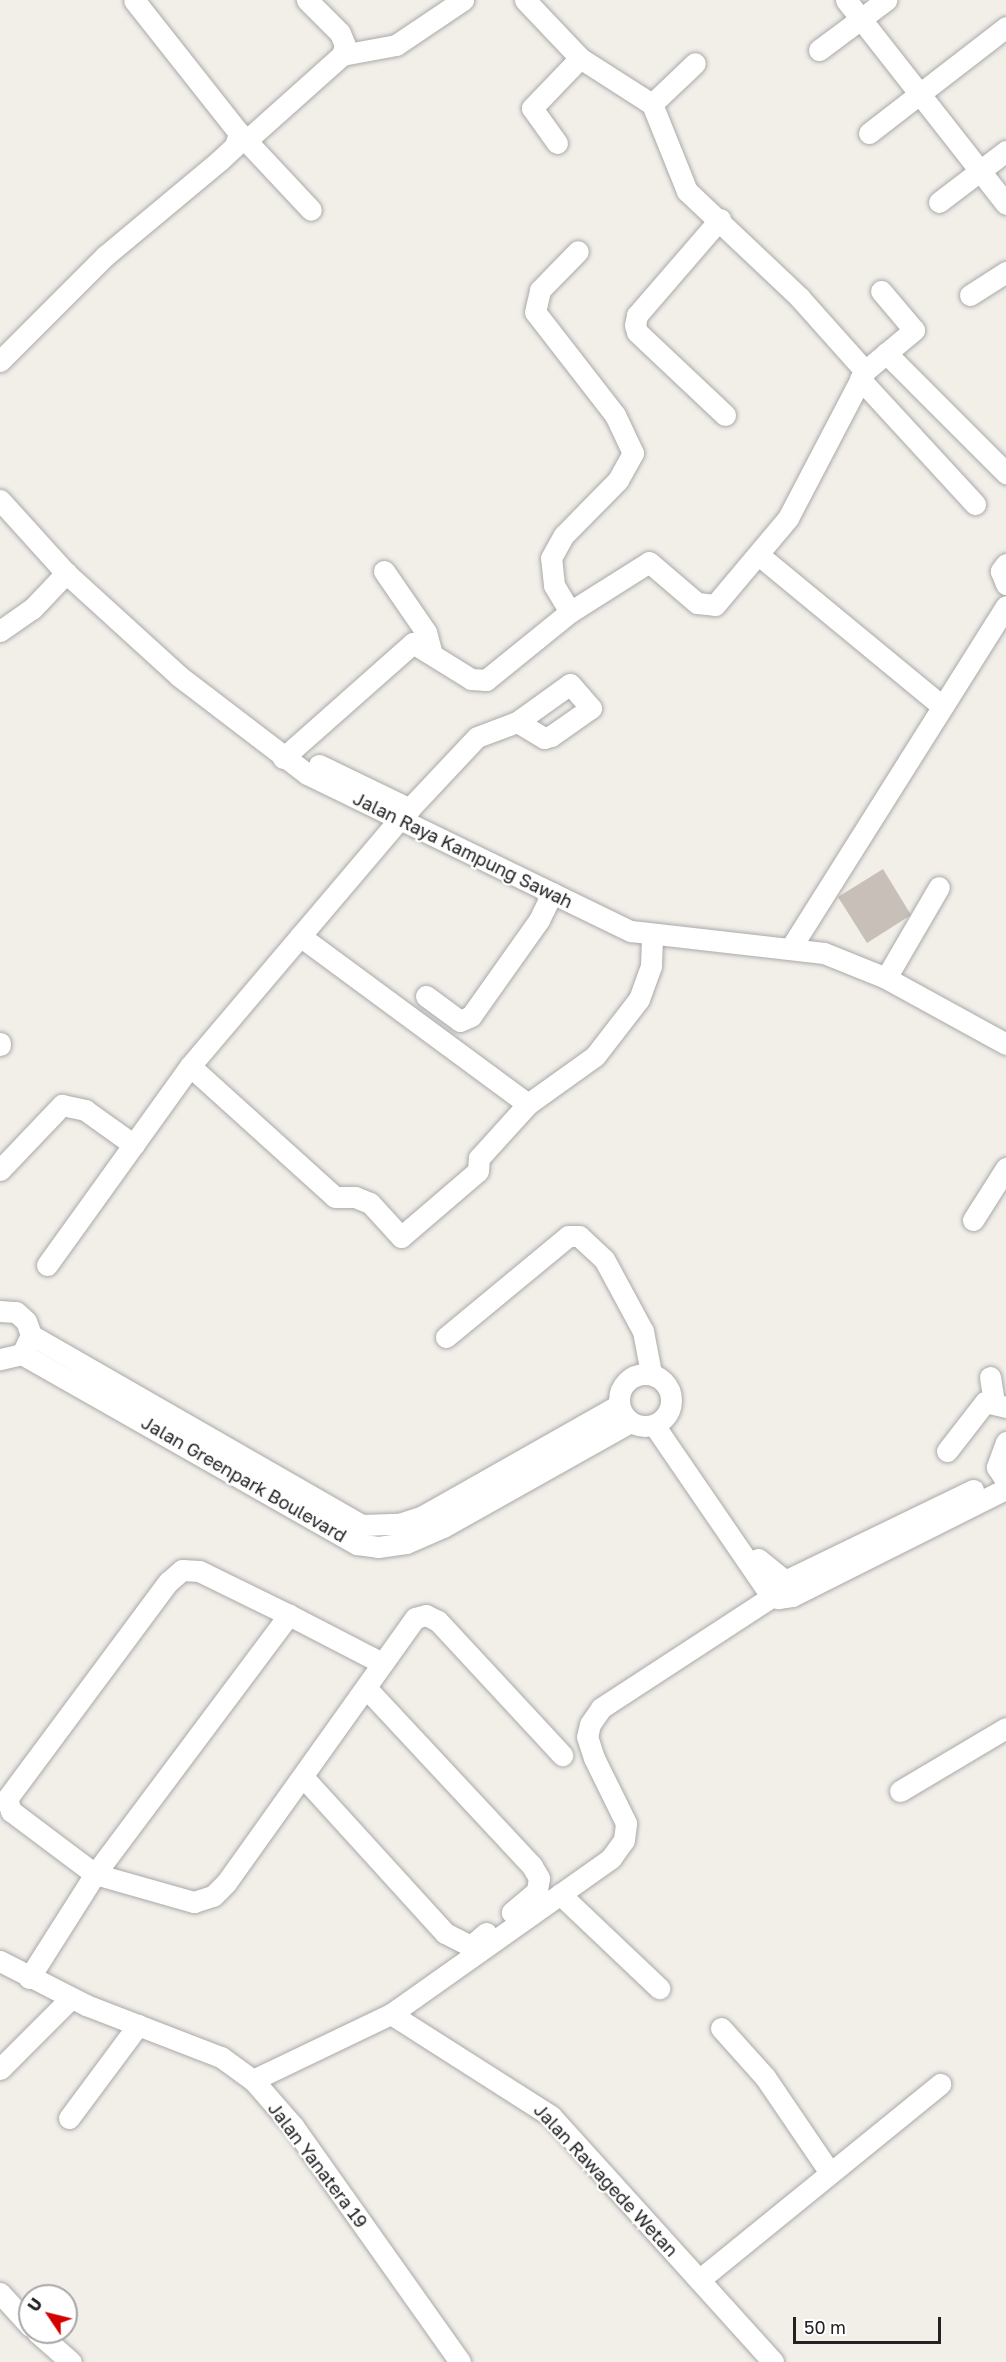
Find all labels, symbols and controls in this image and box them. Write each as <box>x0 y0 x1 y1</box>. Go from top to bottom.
street label: Jalan Raya Kampung Sawah <box>350 787 576 913</box>
street label: Jalan Greenpark Boulevard <box>138 1411 350 1547</box>
street label: Jalan Yanatera 19 <box>264 2098 372 2232</box>
street label: Jalan Rawagede Wetan <box>530 2099 682 2261</box>
north arrow <box>18 2284 78 2344</box>
text: U <box>23 2294 46 2315</box>
scale bar <box>796 2305 944 2343</box>
text: 50 m <box>804 2316 846 2338</box>

